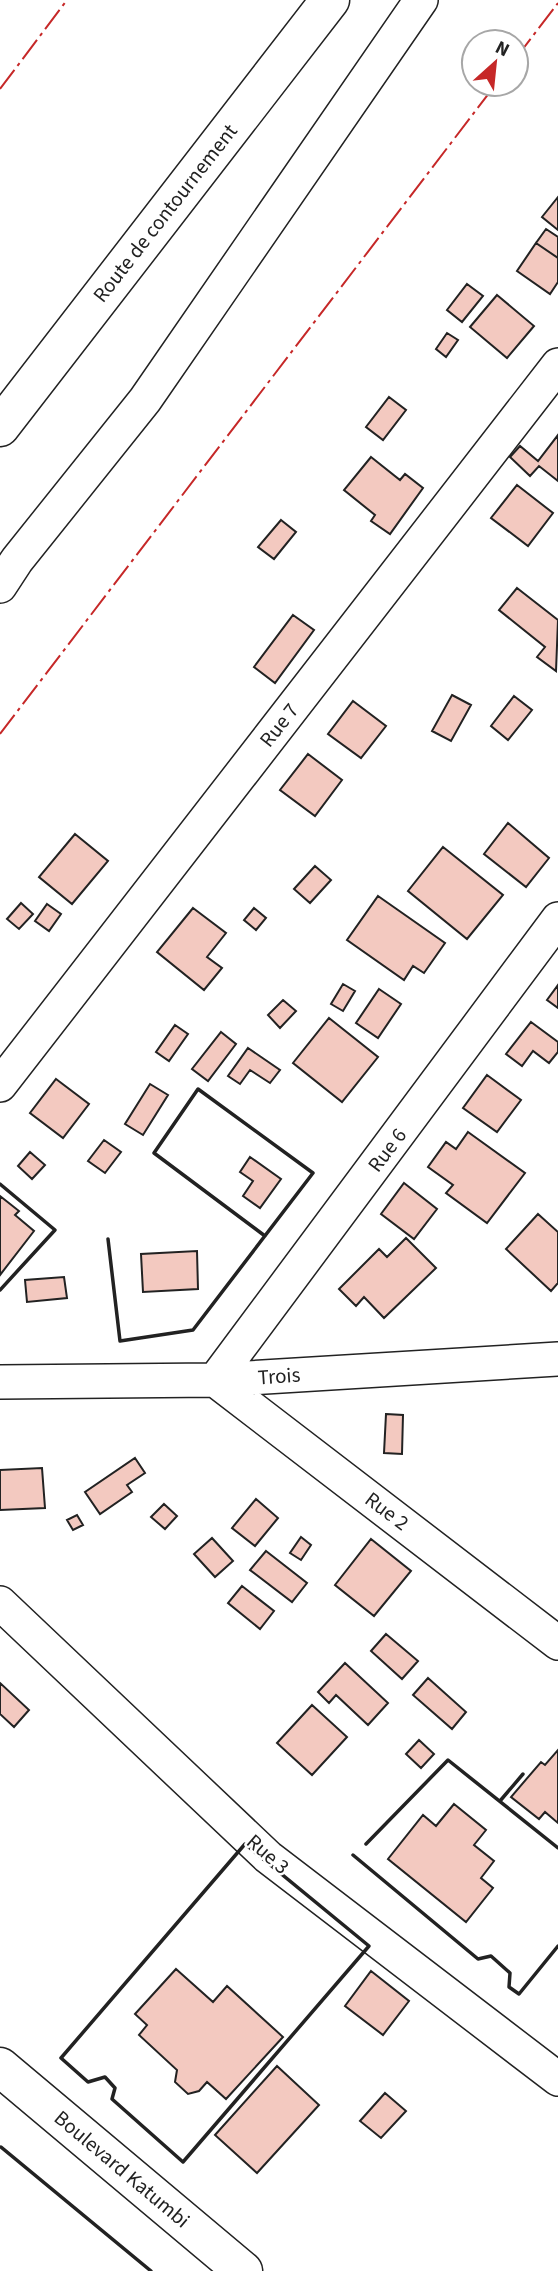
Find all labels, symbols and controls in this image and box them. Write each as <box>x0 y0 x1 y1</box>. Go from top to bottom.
north arrow <box>460 28 530 98</box>
text: N <box>490 34 514 64</box>
street label: Route de contournement <box>86 117 244 309</box>
street label: Rue 7 <box>252 697 306 753</box>
street label: Rue 6 <box>360 1122 414 1178</box>
street label: Trois <box>257 1360 302 1392</box>
street label: Rue 2 <box>359 1484 415 1538</box>
street label: Rue 3 <box>240 1827 296 1881</box>
street label: Boulevard Katumbi <box>48 2103 196 2235</box>

